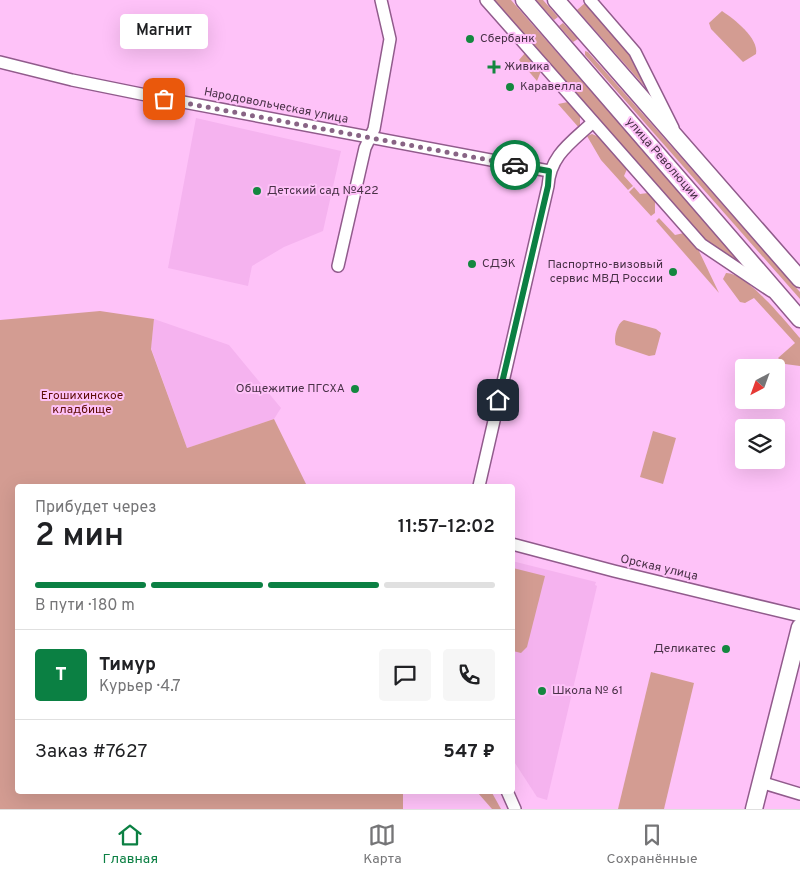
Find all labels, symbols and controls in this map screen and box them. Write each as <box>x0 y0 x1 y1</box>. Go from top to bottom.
callout: Магнит <box>120 14 208 49</box>
text: Магнит <box>136 21 192 41</box>
place label: Сбербанк <box>480 31 535 47</box>
marker: Сбербанк <box>464 33 476 45</box>
place label: Живика <box>504 59 549 75</box>
marker: Живика <box>488 61 500 73</box>
pin <box>143 78 185 120</box>
place label: Каравелла <box>520 79 582 95</box>
marker: Каравелла <box>504 81 516 93</box>
street label: Народовольческая улица <box>202 84 350 128</box>
icon: bag <box>150 85 178 113</box>
street label: улица Революции <box>622 114 702 204</box>
courier <box>490 140 540 190</box>
icon: car <box>501 151 529 179</box>
place label: Детский сад №422 <box>267 183 379 199</box>
marker: Детский сад №422 <box>251 185 263 197</box>
place label: СДЭК <box>482 256 516 272</box>
place label: Паспортно-визовый сервис МВД России <box>548 257 663 287</box>
marker: СДЭК <box>466 258 478 270</box>
marker: Паспортно-визовый сервис МВД России <box>667 266 679 278</box>
north arrow <box>735 359 785 409</box>
map controls <box>735 359 785 469</box>
pin <box>477 379 519 421</box>
place label: Общежитие ПГСХА <box>236 381 345 397</box>
marker: Общежитие ПГСХА <box>349 383 361 395</box>
icon: home <box>484 386 512 414</box>
park label: Егошихинское кладбище <box>41 388 123 418</box>
button: layers <box>735 419 785 469</box>
text: Прибудет через <box>35 498 157 518</box>
text: 11:57–12:02 <box>398 515 495 539</box>
text: 2 мин <box>35 517 124 557</box>
street label: Орская улица <box>619 551 699 585</box>
text: В пути · 180 m <box>35 596 135 616</box>
place label: Деликатес <box>653 641 716 657</box>
marker: Деликатес <box>720 643 732 655</box>
button: chat <box>379 649 431 701</box>
button: phone <box>443 649 495 701</box>
text: Тимур <box>99 653 156 677</box>
text: Т <box>55 663 67 687</box>
text: Курьер · 4.7 <box>99 677 181 697</box>
place label: Школа № 61 <box>552 683 623 699</box>
marker: Школа № 61 <box>536 685 548 697</box>
text: Заказ #7627 <box>35 740 147 764</box>
text: 547 ₽ <box>443 740 495 764</box>
tab: Главная <box>103 821 158 868</box>
tab: Карта <box>363 821 402 868</box>
tab: Сохранённые <box>607 821 697 868</box>

